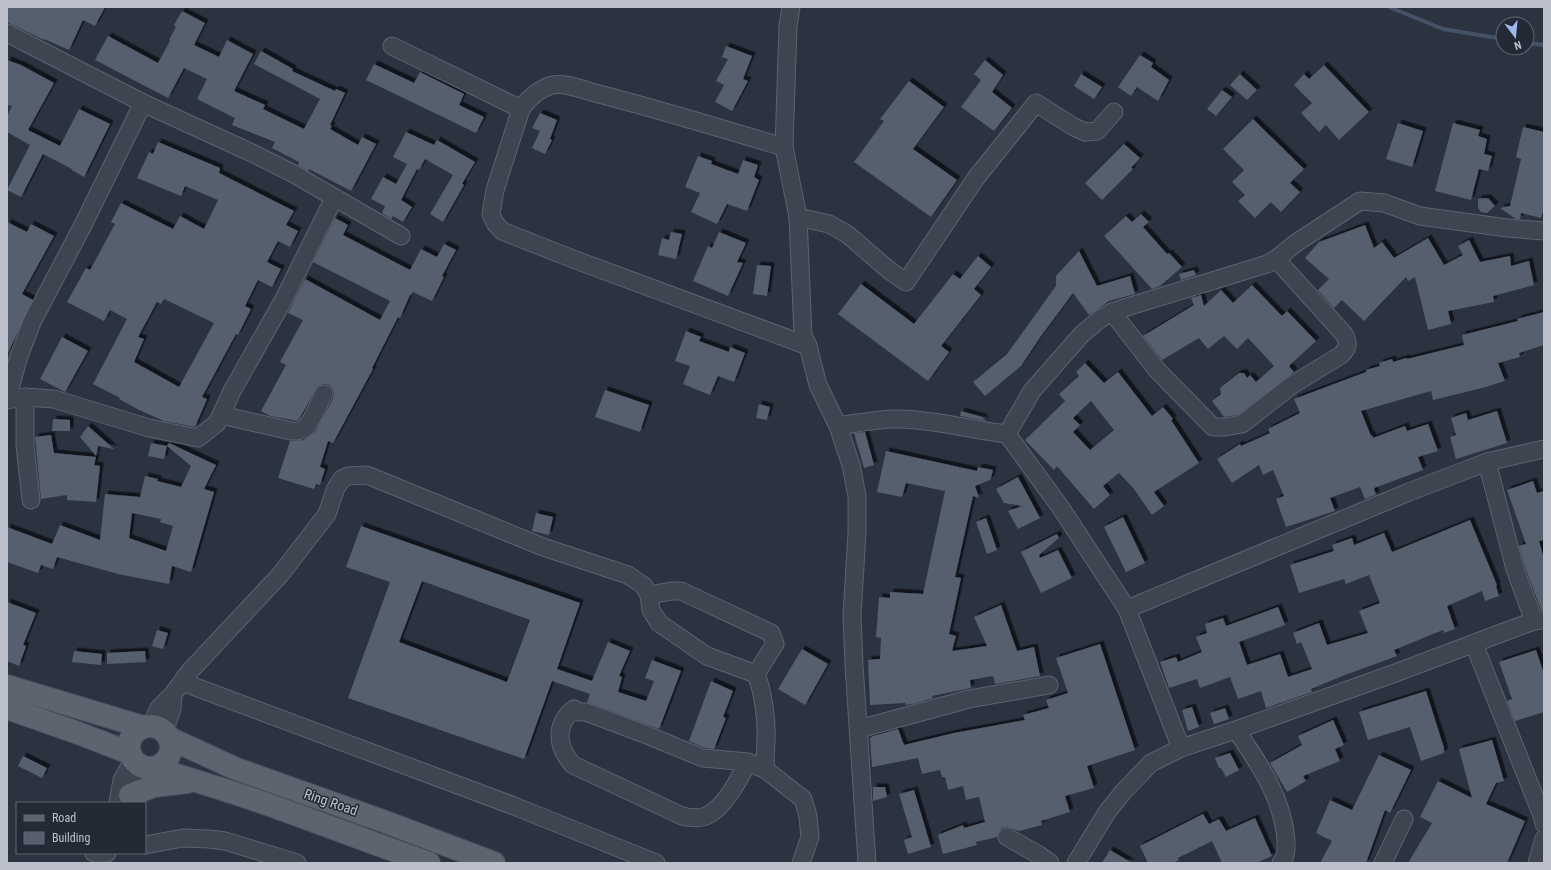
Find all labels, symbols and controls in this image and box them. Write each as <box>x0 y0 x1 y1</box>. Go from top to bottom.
north arrow <box>1495 16 1535 56</box>
text: N <box>1512 38 1523 52</box>
street label: Ring Road <box>302 785 360 819</box>
legend <box>16 802 146 854</box>
text: Road <box>52 811 76 825</box>
text: Building <box>52 831 90 845</box>

